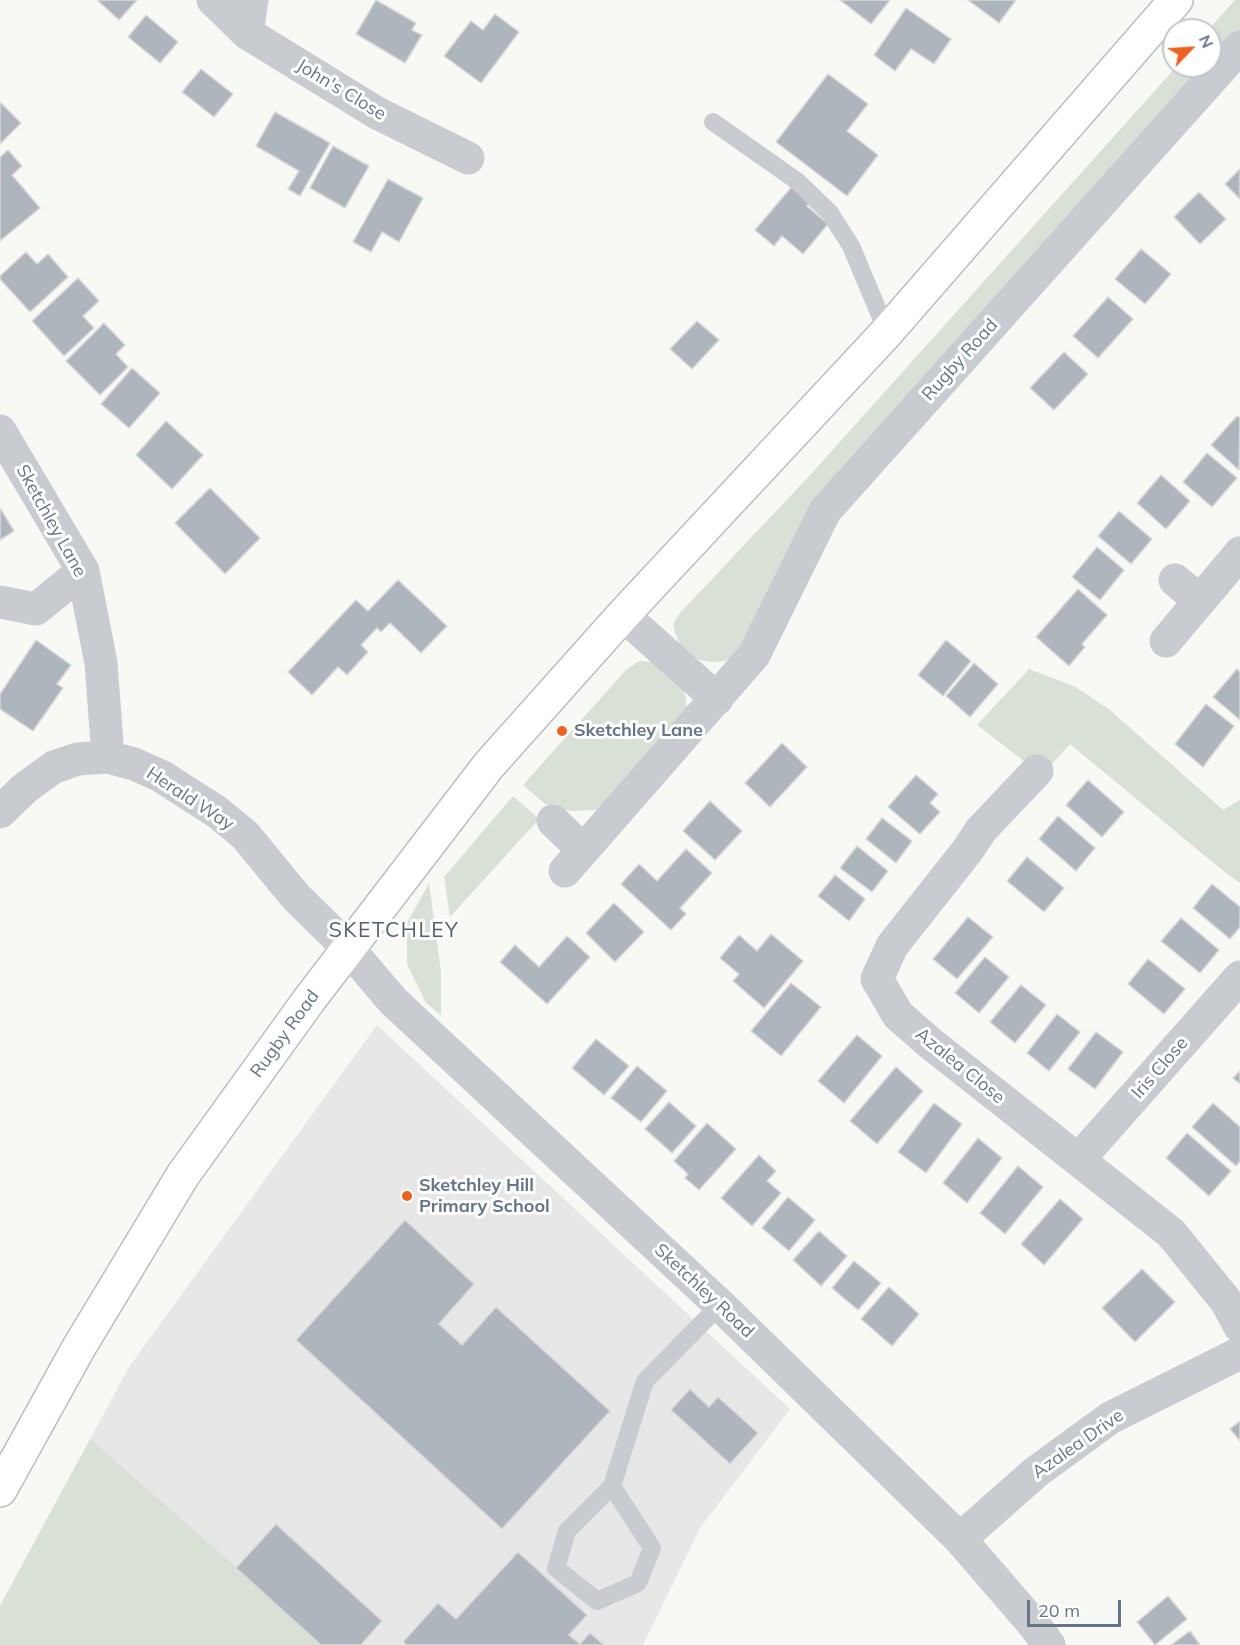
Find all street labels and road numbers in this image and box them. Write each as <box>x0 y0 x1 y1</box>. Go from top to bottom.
street label: John's Close <box>292 55 390 125</box>
street label: Rugby Road <box>918 315 1002 405</box>
street label: Sketchley Lane <box>11 461 91 581</box>
street label: Herald Way <box>142 763 238 835</box>
street label: Rugby Road <box>246 986 324 1082</box>
street label: Azalea Close <box>911 1023 1009 1109</box>
street label: Iris Close <box>1127 1033 1193 1103</box>
street label: Sketchley Road <box>650 1239 758 1343</box>
street label: Azalea Drive <box>1028 1405 1128 1483</box>

